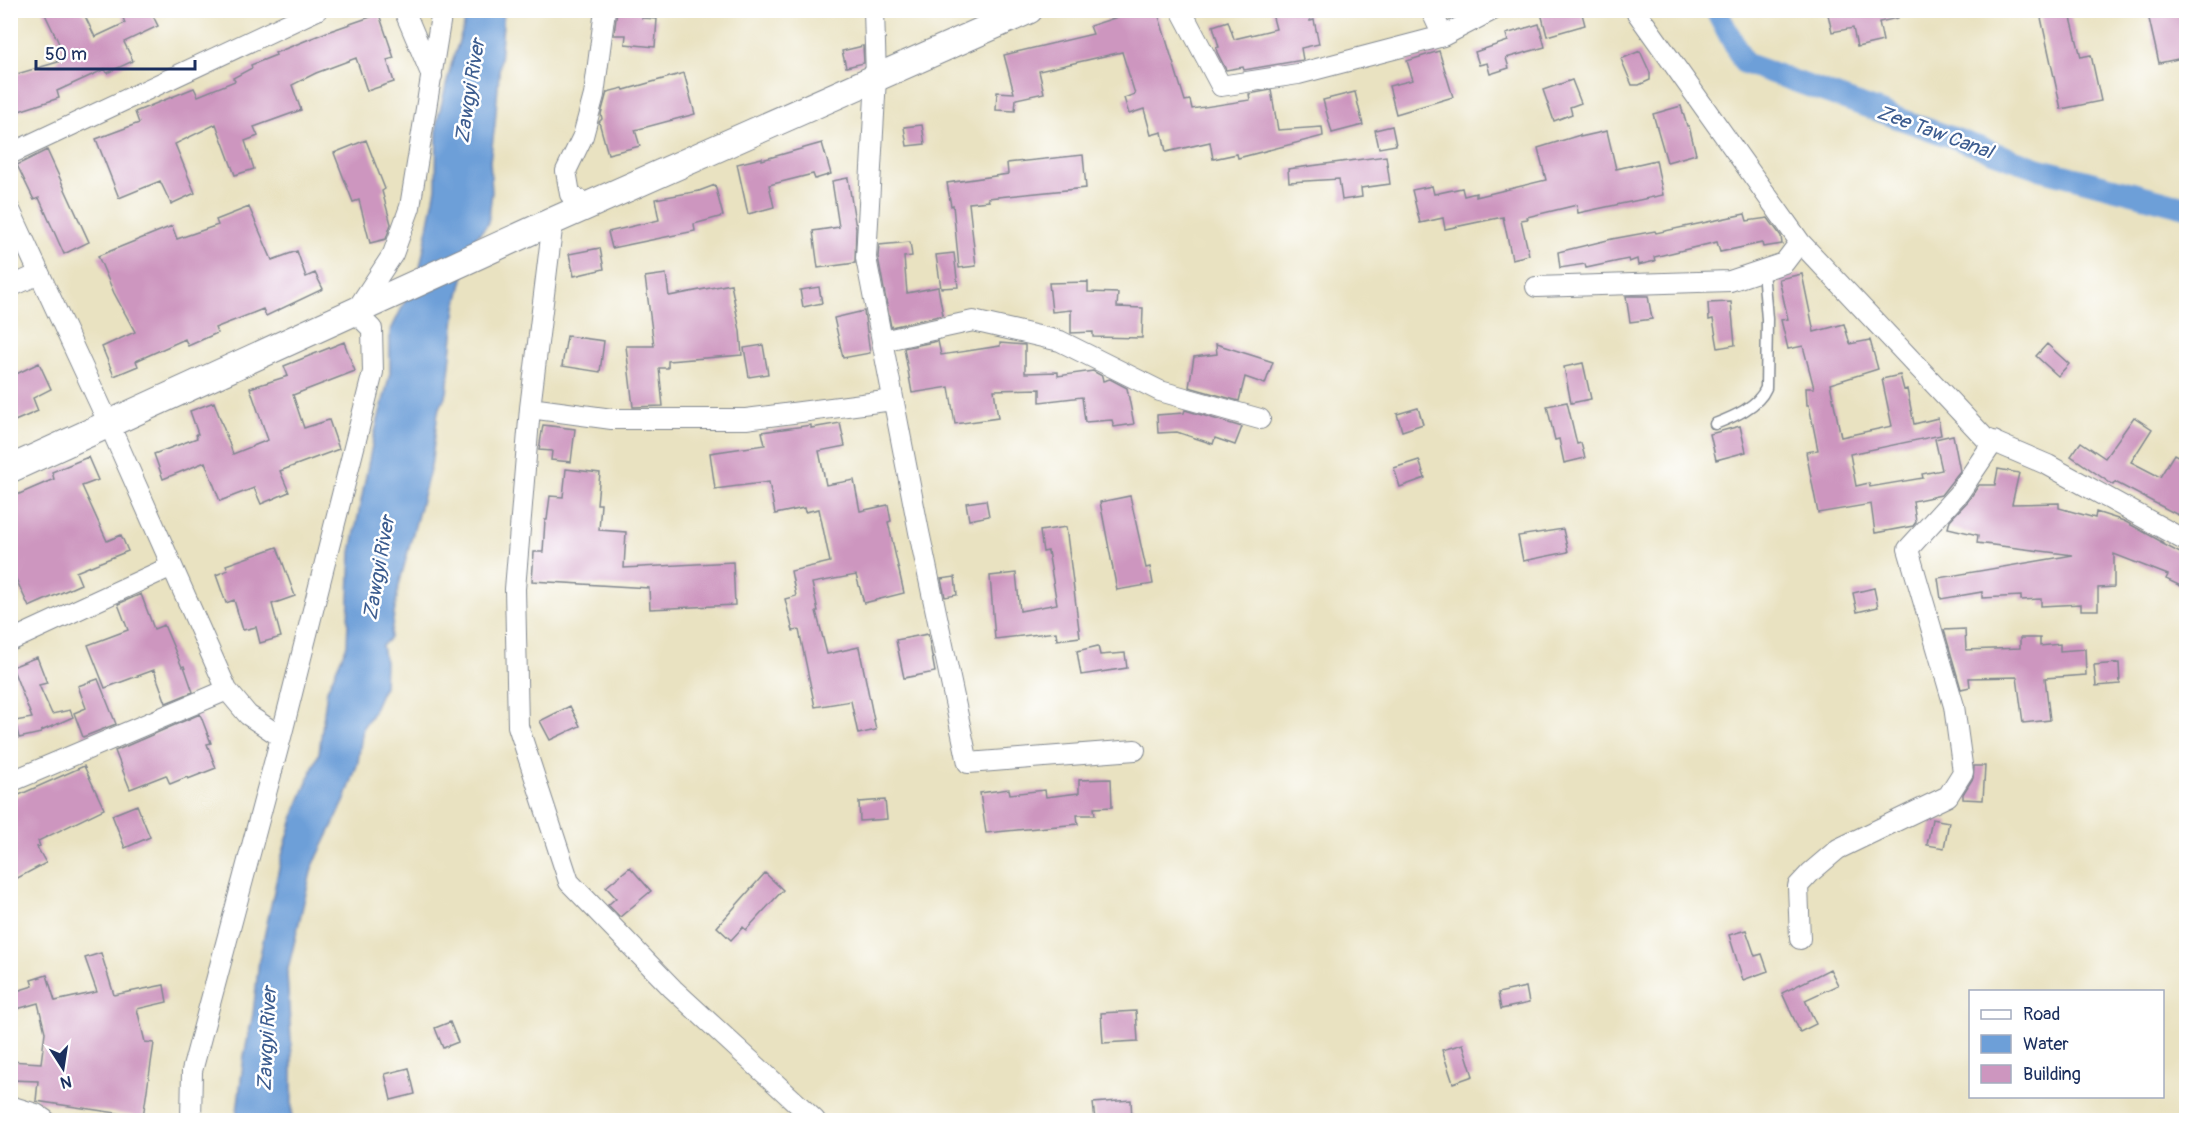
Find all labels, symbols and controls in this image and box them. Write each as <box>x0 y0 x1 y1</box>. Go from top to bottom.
scale bar <box>36 33 195 71</box>
water label: Zawgyi River <box>449 35 491 145</box>
text: 50 m <box>45 43 87 66</box>
water label: Zee Taw Canal <box>1874 100 1998 165</box>
water label: Zawgyi River <box>358 511 401 622</box>
water label: Zawgyi River <box>252 983 282 1092</box>
legend <box>1969 990 2164 1098</box>
text: Road <box>2023 1003 2060 1026</box>
text: Water <box>2023 1033 2069 1056</box>
north arrow <box>33 1038 93 1098</box>
text: Building <box>2023 1063 2081 1086</box>
text: N <box>58 1071 73 1093</box>

